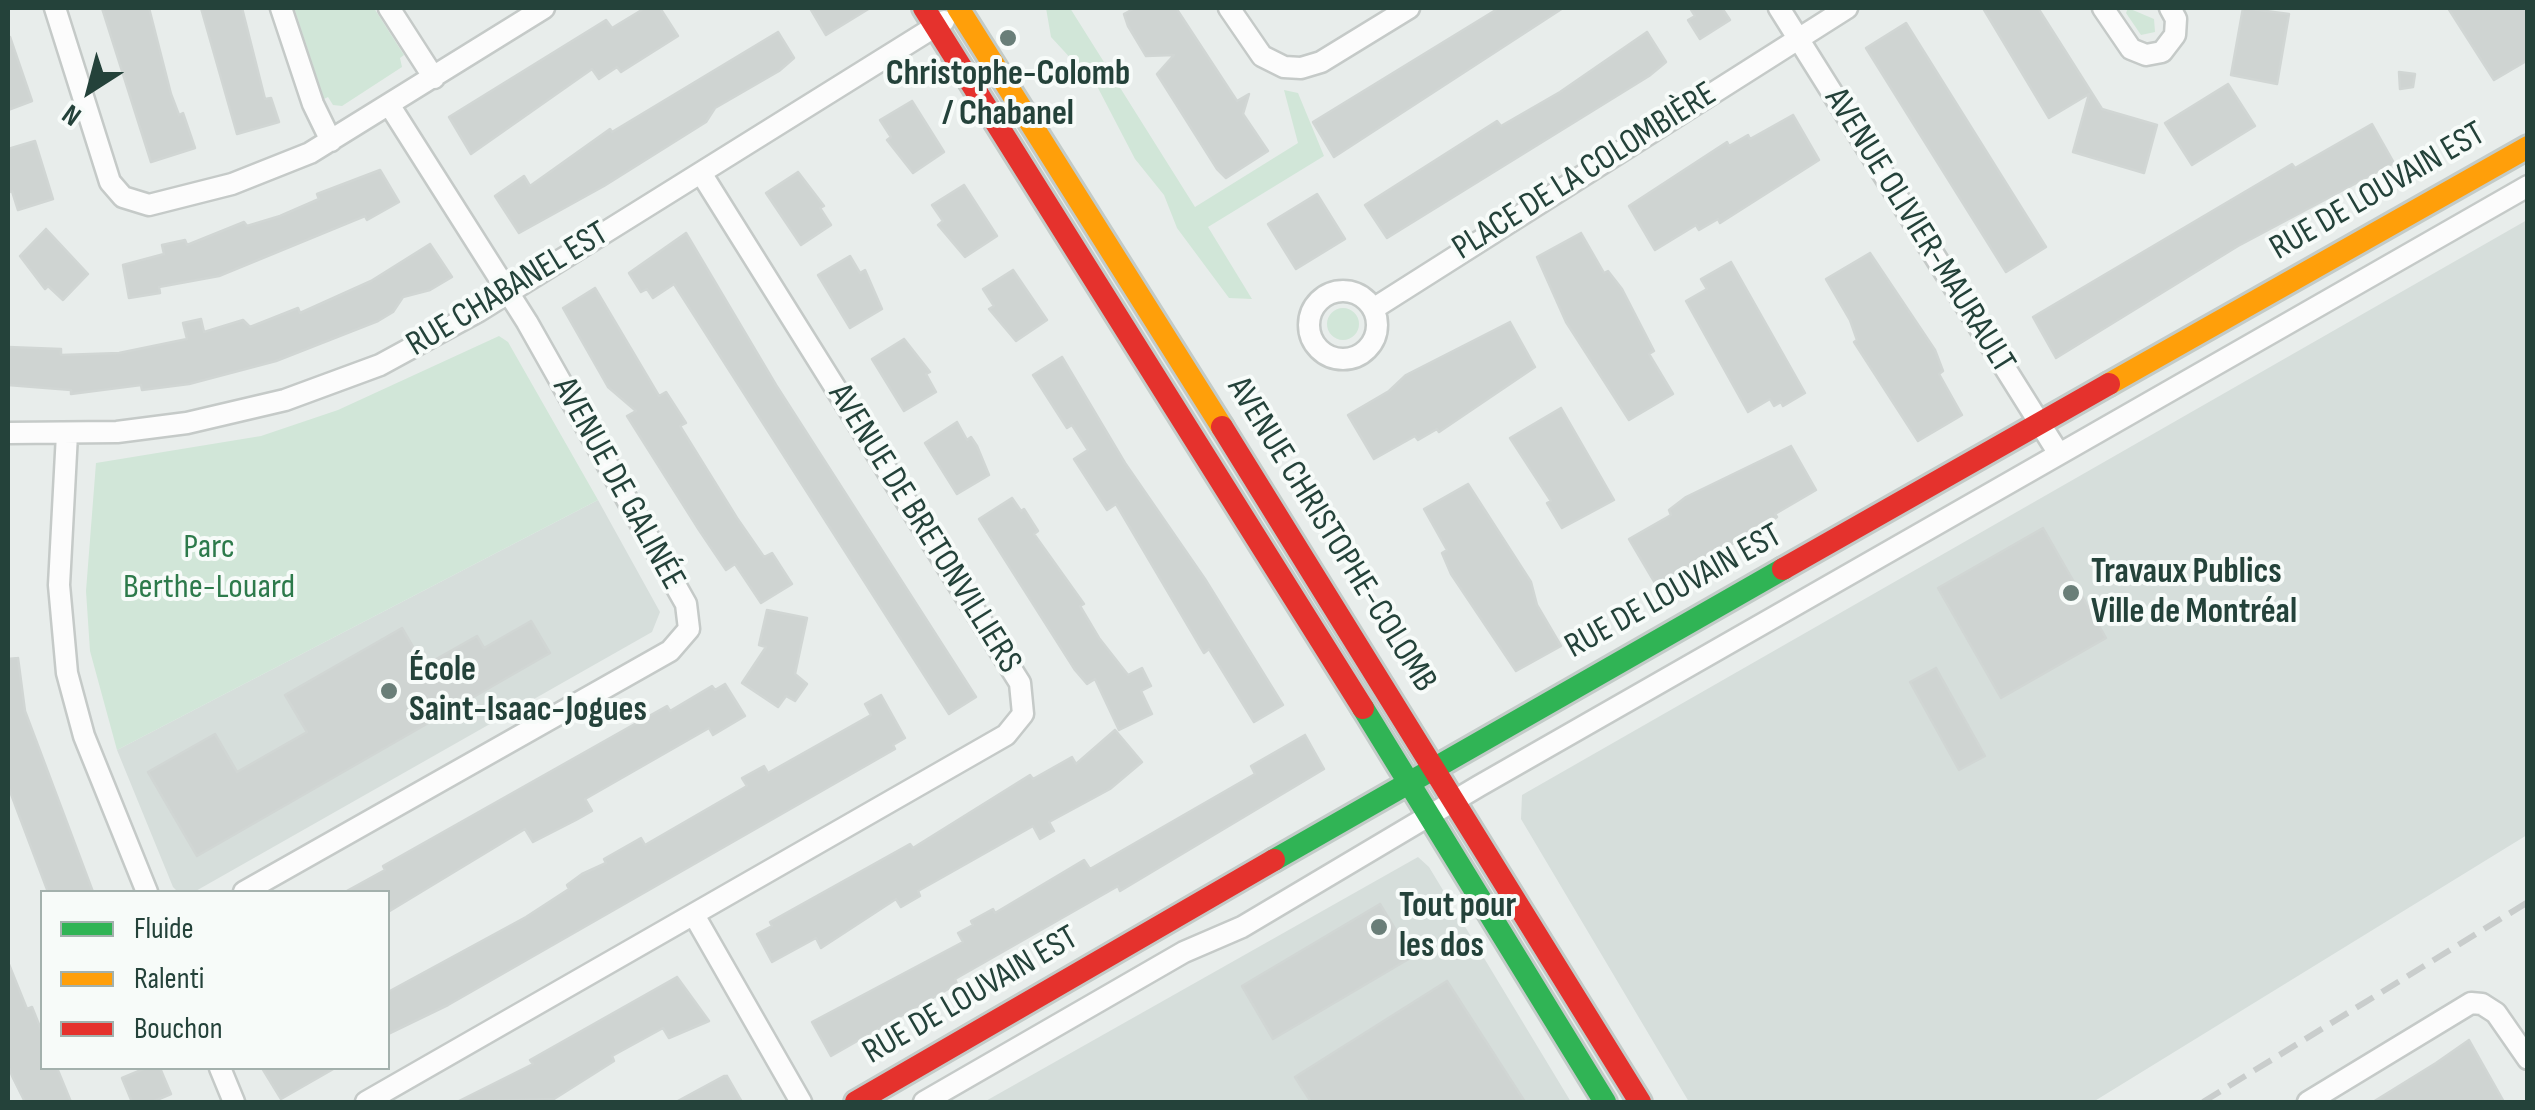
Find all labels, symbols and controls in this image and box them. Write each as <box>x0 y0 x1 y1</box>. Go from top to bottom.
marker: Christophe-Colomb / Chabanel <box>997 27 1019 49</box>
north arrow <box>40 40 140 140</box>
place label: Christophe-Colomb / Chabanel <box>886 54 1130 136</box>
street label: PLACE DE LA COLOMBIÈRE <box>1445 74 1725 270</box>
street label: AVENUE OLIVIER-MAURAULT <box>1814 81 2024 381</box>
text: N <box>56 97 88 132</box>
street label: RUE DE LOUVAIN EST <box>2263 114 2493 270</box>
street label: RUE CHABANEL EST <box>400 213 616 367</box>
street label: AVENUE CHRISTOPHE-COLOMB <box>1217 370 1445 700</box>
street label: AVENUE DE GALINÉE <box>542 371 694 597</box>
street label: AVENUE DE BRETONVILLIERS <box>818 377 1030 681</box>
street label: RUE DE LOUVAIN EST <box>1558 515 1790 669</box>
park label: Parc Berthe-Louard <box>123 527 295 609</box>
place label: Travaux Publics Ville de Montréal <box>2091 552 2297 634</box>
marker: Travaux Publics Ville de Montréal <box>2060 582 2082 604</box>
place label: École Saint-Isaac-Jogues <box>409 650 647 732</box>
marker: École Saint-Isaac-Jogues <box>378 680 400 702</box>
place label: Tout pour les dos <box>1399 886 1516 968</box>
legend <box>40 890 390 1070</box>
text: Fluide <box>134 911 194 947</box>
marker: Tout pour les dos <box>1368 916 1390 938</box>
street label: RUE DE LOUVAIN EST <box>856 918 1086 1074</box>
text: Ralenti <box>134 961 204 997</box>
text: Bouchon <box>134 1011 222 1047</box>

